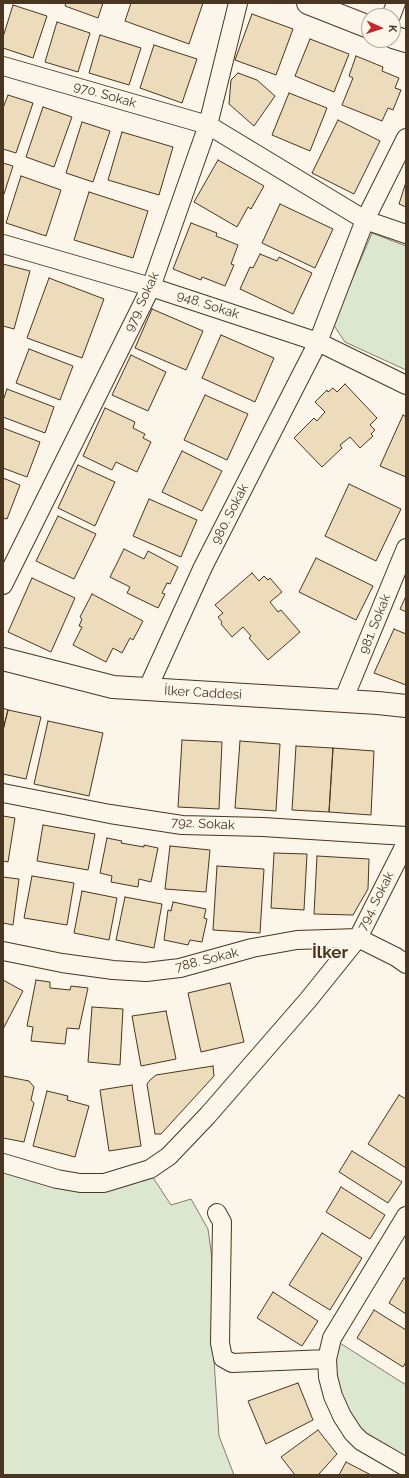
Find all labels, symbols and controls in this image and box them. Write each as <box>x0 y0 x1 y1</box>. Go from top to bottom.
north arrow <box>361 8 401 48</box>
text: K <box>386 25 399 33</box>
street label: 970. Sokak <box>72 79 138 111</box>
street label: 979. Sokak <box>121 270 163 334</box>
street label: 948. Sokak <box>175 288 241 322</box>
street label: 980. Sokak <box>208 481 252 547</box>
street label: 981. Sokak <box>356 592 394 656</box>
street label: İlker Caddesi <box>164 683 242 703</box>
street label: 792. Sokak <box>171 815 235 833</box>
street label: 794. Sokak <box>355 869 397 933</box>
district label: İlker <box>312 943 348 963</box>
street label: 788. Sokak <box>174 945 240 975</box>

